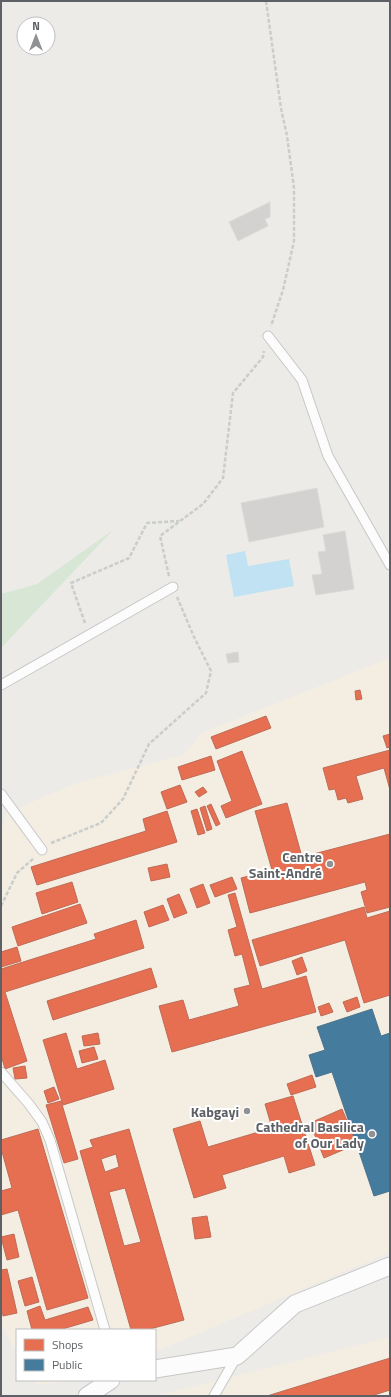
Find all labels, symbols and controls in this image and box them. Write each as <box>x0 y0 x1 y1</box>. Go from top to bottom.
north arrow <box>16 16 56 56</box>
text: N <box>32 18 40 34</box>
place label: Centre Saint-André <box>249 846 322 883</box>
marker: Centre Saint-André <box>325 859 335 869</box>
place label: Kabgayi <box>191 1101 239 1122</box>
marker: Kabgayi <box>242 1106 252 1116</box>
place label: Cathedral Basilica of Our Lady <box>256 1116 364 1153</box>
marker: Cathedral Basilica of Our Lady <box>367 1129 377 1139</box>
legend <box>16 1329 156 1381</box>
text: Shops <box>52 1335 84 1354</box>
text: Public <box>52 1355 82 1374</box>

